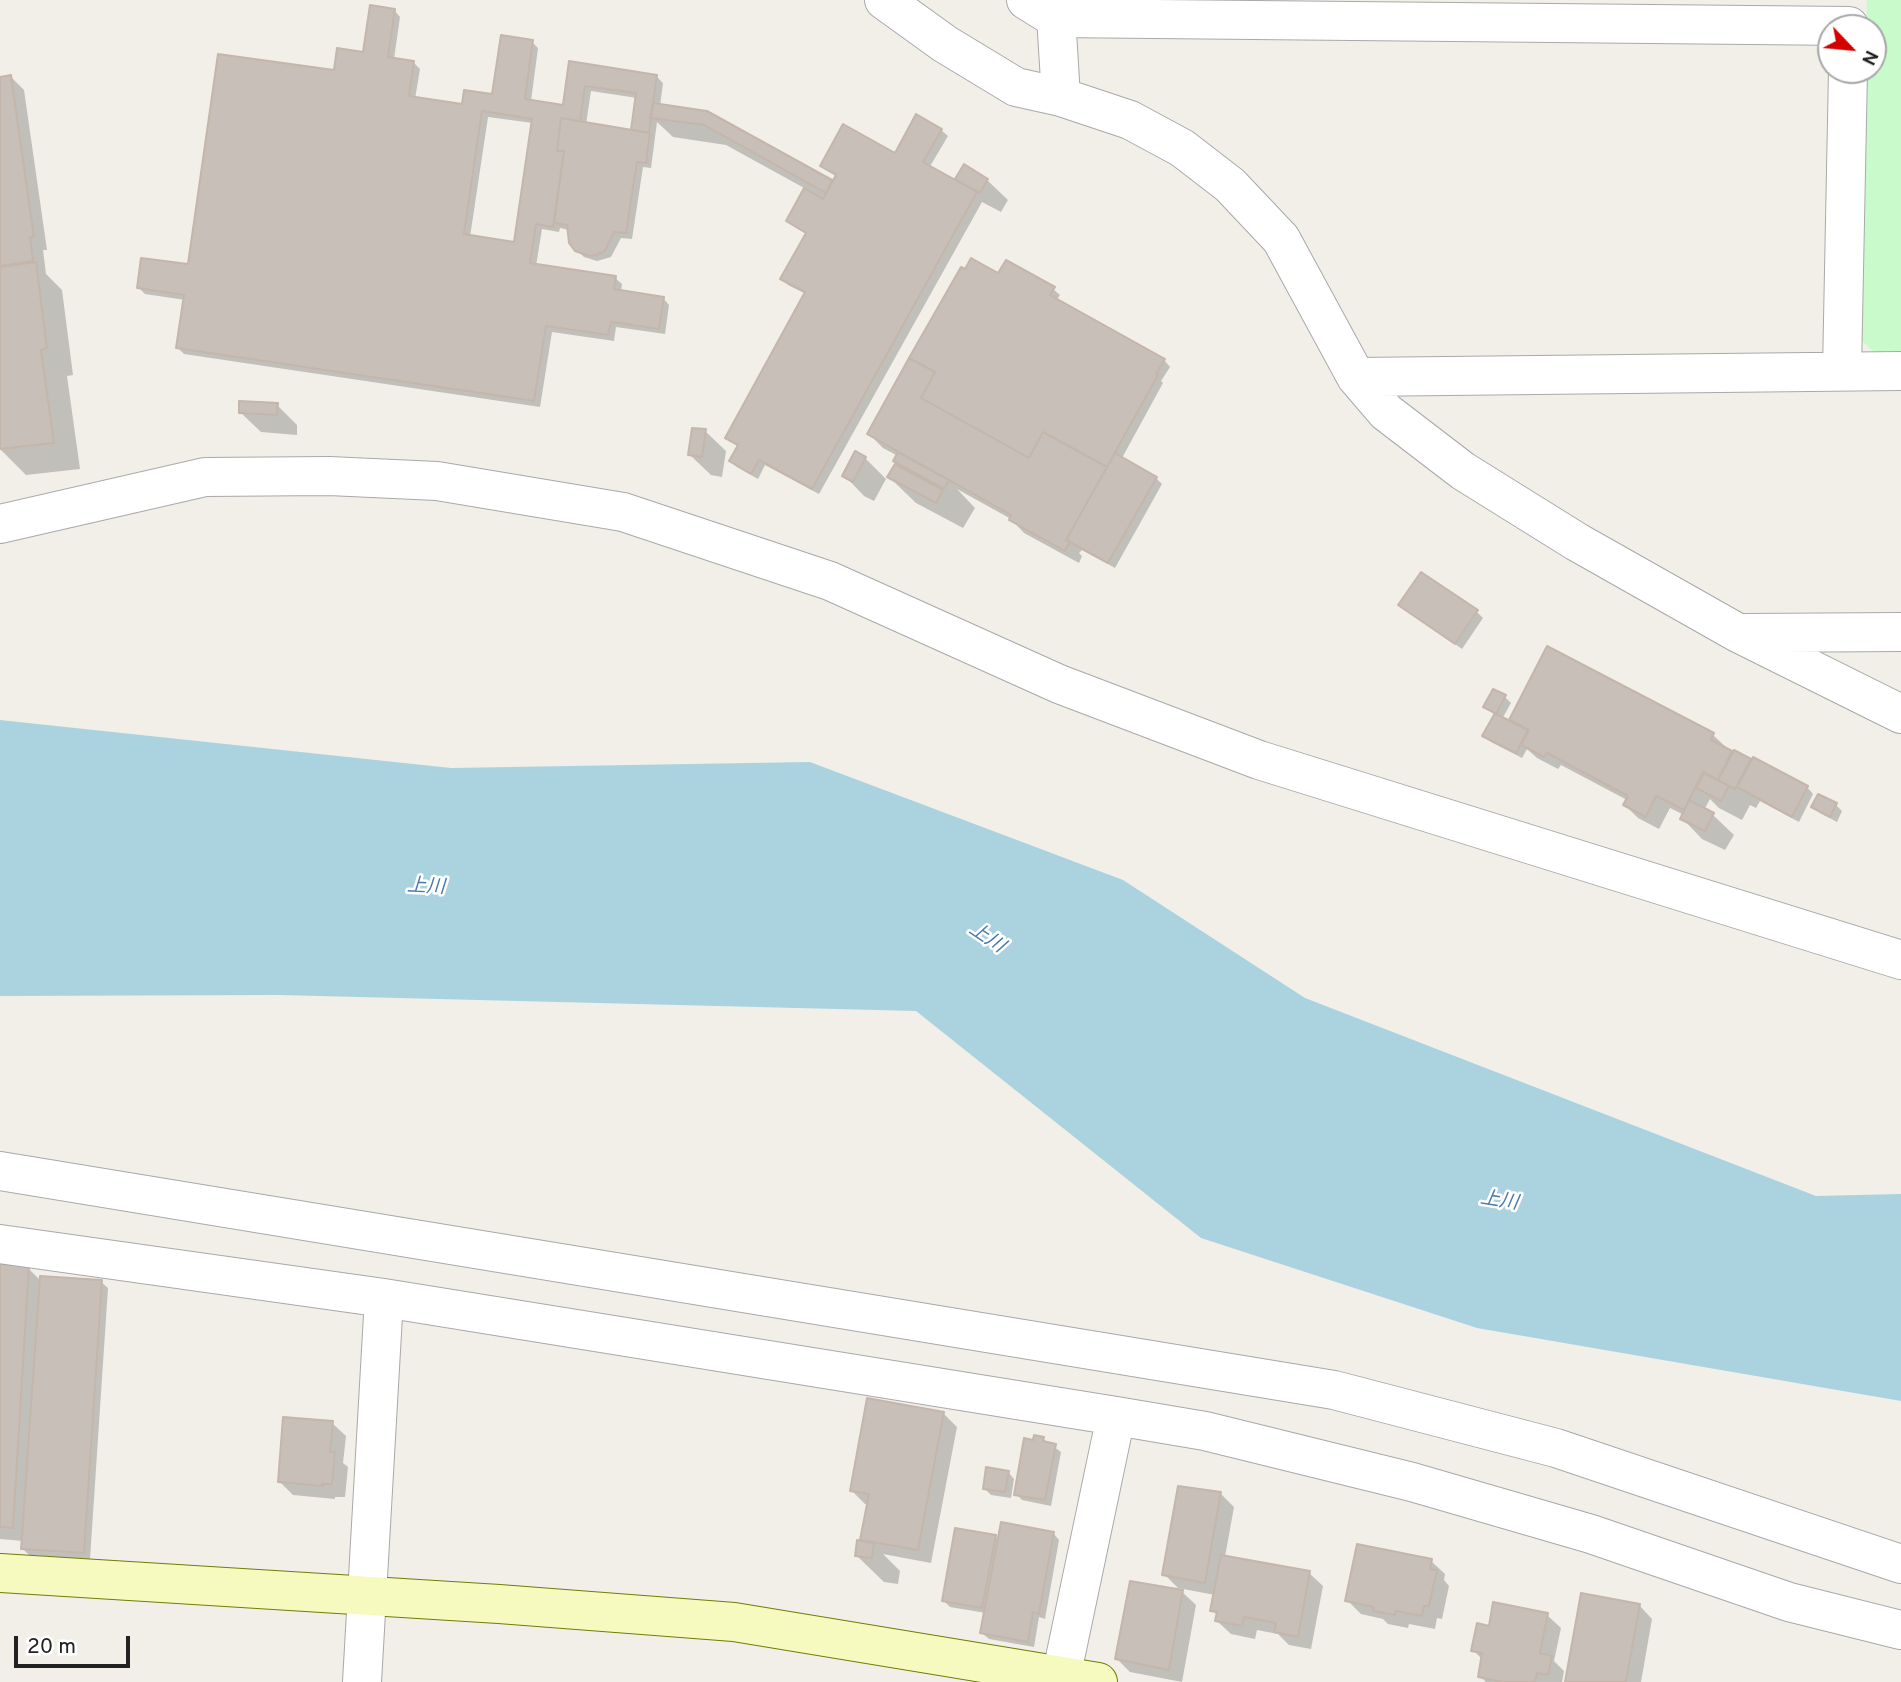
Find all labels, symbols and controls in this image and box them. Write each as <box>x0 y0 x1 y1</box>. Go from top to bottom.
north arrow <box>1817 14 1887 84</box>
text: N <box>1855 46 1883 69</box>
water label: 上川 <box>406 876 446 900</box>
water label: 上川 <box>964 919 1008 959</box>
water label: 上川 <box>1478 1188 1520 1216</box>
scale bar <box>18 1622 133 1666</box>
text: 20 m <box>27 1634 76 1661</box>

